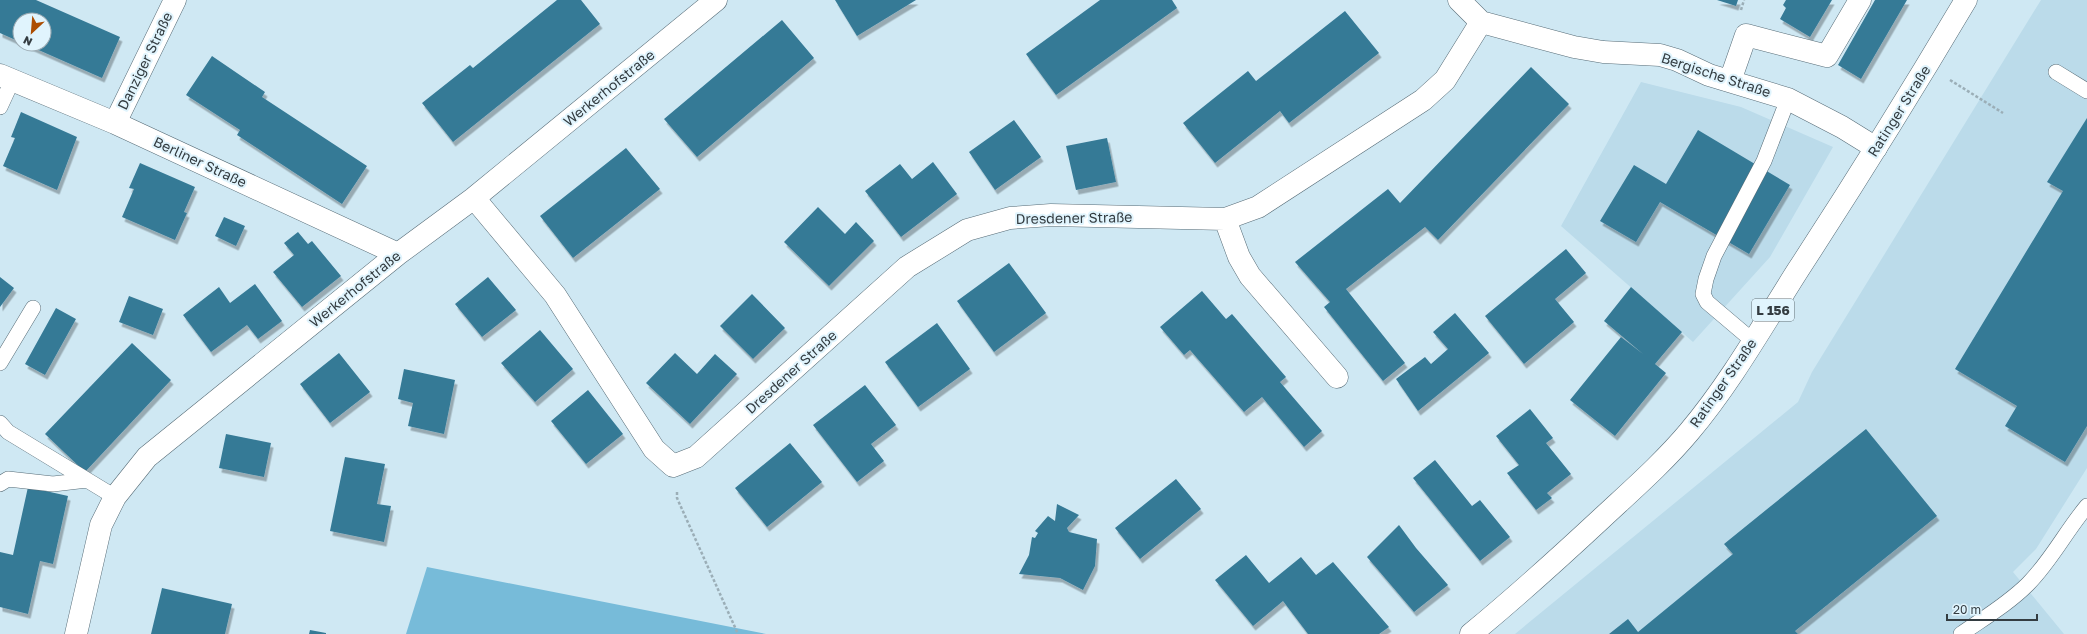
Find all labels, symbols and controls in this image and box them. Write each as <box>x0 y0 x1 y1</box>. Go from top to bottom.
street label: Danziger Straße <box>114 9 176 112</box>
north arrow <box>12 12 52 52</box>
text: N <box>21 34 34 49</box>
street label: Werkerhofstraße <box>560 46 658 130</box>
street label: Bergische Straße <box>1659 49 1773 100</box>
street label: Ratinger Straße <box>1864 62 1933 160</box>
street label: Berliner Straße <box>151 133 249 191</box>
street label: Dresdener Straße <box>1015 208 1133 227</box>
street label: Werkerhofstraße <box>306 247 404 331</box>
road number: L 156 <box>1752 299 1794 321</box>
street label: Dresdener Straße <box>742 326 840 417</box>
street label: Ratinger Straße <box>1686 335 1760 430</box>
scale bar <box>1947 596 2037 622</box>
text: 20 m <box>1953 602 1981 617</box>

